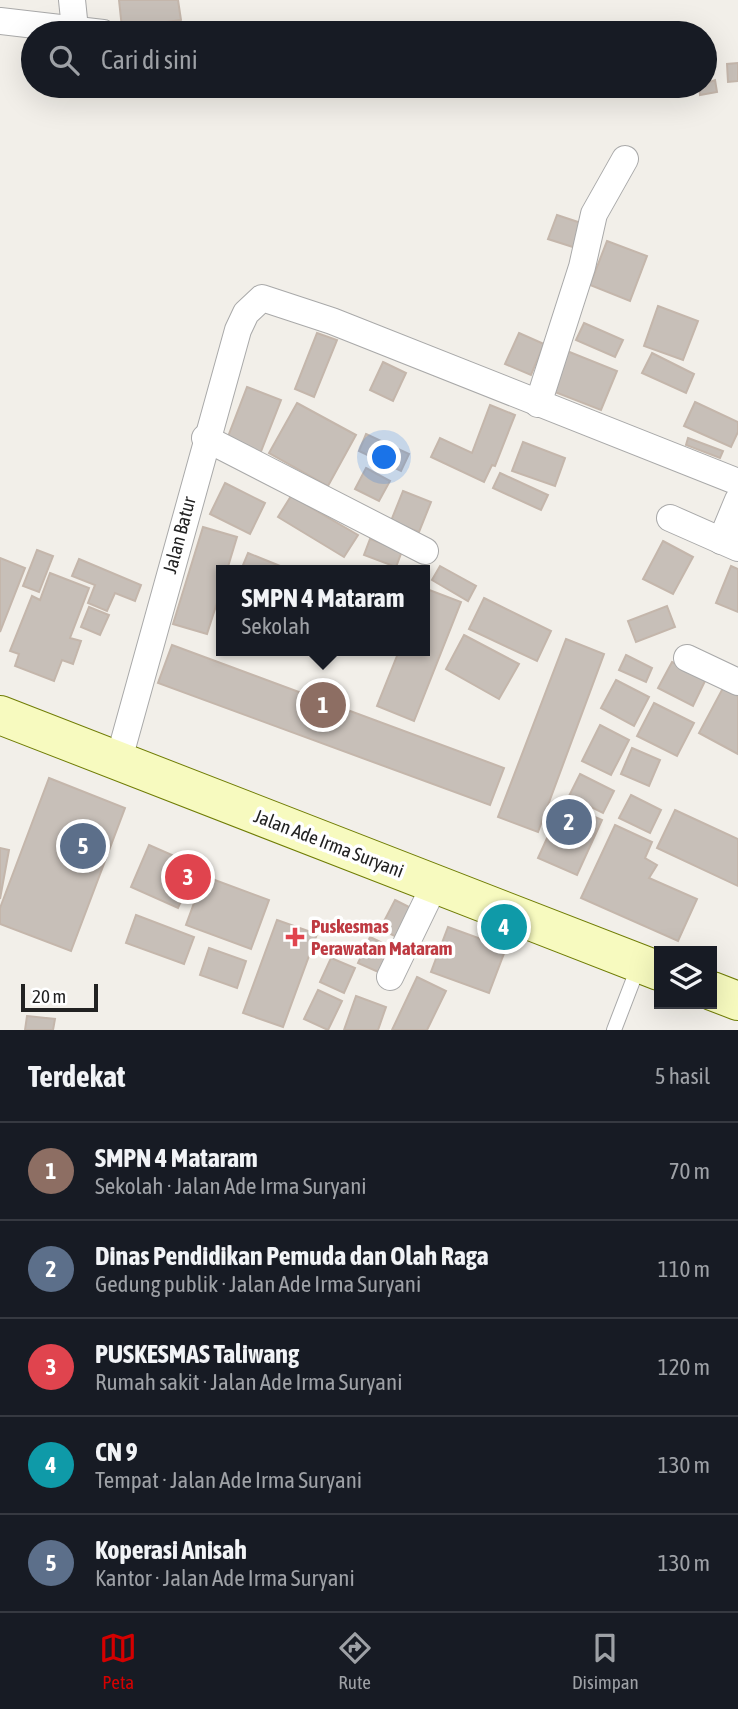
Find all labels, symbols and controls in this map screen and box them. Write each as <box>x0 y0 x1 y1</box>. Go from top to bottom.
search box <box>21 21 717 98</box>
icon: search <box>45 41 83 79</box>
text: Cari di sini <box>101 45 198 75</box>
your location <box>367 440 401 474</box>
street label: Jalan Batur <box>158 494 200 576</box>
popup <box>216 565 430 656</box>
text: SMPN 4 Mataram <box>242 583 404 613</box>
text: Sekolah <box>242 613 310 639</box>
pin: 1 <box>300 679 346 731</box>
pin: 2 <box>546 796 592 848</box>
street label: Jalan Ade Irma Suryani <box>251 804 407 882</box>
pin: 5 <box>60 820 106 872</box>
pin: 3 <box>165 851 211 903</box>
pin: 4 <box>481 901 527 953</box>
place label: Puskesmas Perawatan Mataram <box>311 915 453 959</box>
marker: Puskesmas Perawatan Mataram <box>285 927 305 947</box>
map controls <box>654 946 717 1009</box>
button: layers <box>654 946 717 1009</box>
scale bar <box>21 981 98 1013</box>
text: 20 m <box>32 985 66 1007</box>
text: Terdekat <box>28 1059 125 1093</box>
text: 5 hasil <box>655 1063 710 1089</box>
text: SMPN 4 Mataram <box>95 1143 258 1173</box>
text: 1 <box>46 1158 56 1184</box>
text: 70 m <box>669 1158 710 1184</box>
text: Sekolah · Jalan Ade Irma Suryani <box>95 1173 367 1199</box>
text: Dinas Pendidikan Pemuda dan Olah Raga <box>95 1241 488 1271</box>
text: 2 <box>46 1256 56 1282</box>
text: 110 m <box>658 1256 710 1282</box>
text: Gedung publik · Jalan Ade Irma Suryani <box>95 1271 421 1297</box>
text: PUSKESMAS Taliwang <box>95 1339 299 1369</box>
text: 3 <box>46 1354 56 1380</box>
text: 120 m <box>658 1354 710 1380</box>
text: Rumah sakit · Jalan Ade Irma Suryani <box>95 1369 402 1395</box>
text: CN 9 <box>95 1437 138 1467</box>
text: 4 <box>46 1452 56 1478</box>
text: 130 m <box>658 1452 710 1478</box>
text: Tempat · Jalan Ade Irma Suryani <box>95 1467 362 1493</box>
text: Koperasi Anisah <box>95 1535 247 1565</box>
text: 5 <box>46 1550 56 1576</box>
text: 130 m <box>658 1550 710 1576</box>
text: Kantor · Jalan Ade Irma Suryani <box>95 1565 355 1591</box>
tab: Peta <box>99 1629 137 1693</box>
tab: Rute <box>336 1629 374 1693</box>
tab: Disimpan <box>572 1629 639 1693</box>

